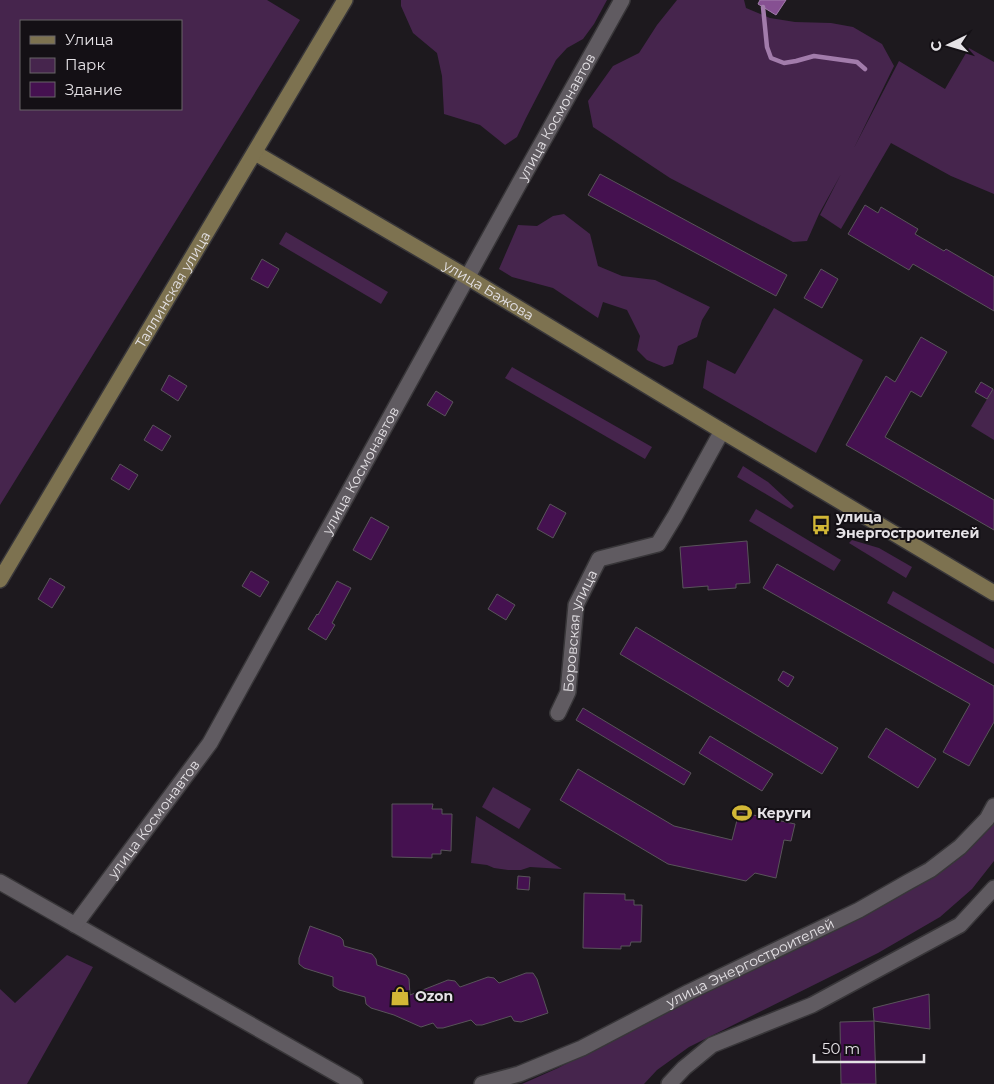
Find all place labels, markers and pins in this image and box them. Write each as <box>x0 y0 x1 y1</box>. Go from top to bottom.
place label: улица Энергостроителей <box>835 508 979 542</box>
bus stop icon: улица Энергостроителей <box>810 514 832 536</box>
sports icon: Керуги <box>731 802 753 824</box>
place label: Керуги <box>757 804 811 822</box>
shop icon: Ozon <box>389 985 411 1007</box>
place label: Ozon <box>415 987 453 1005</box>

